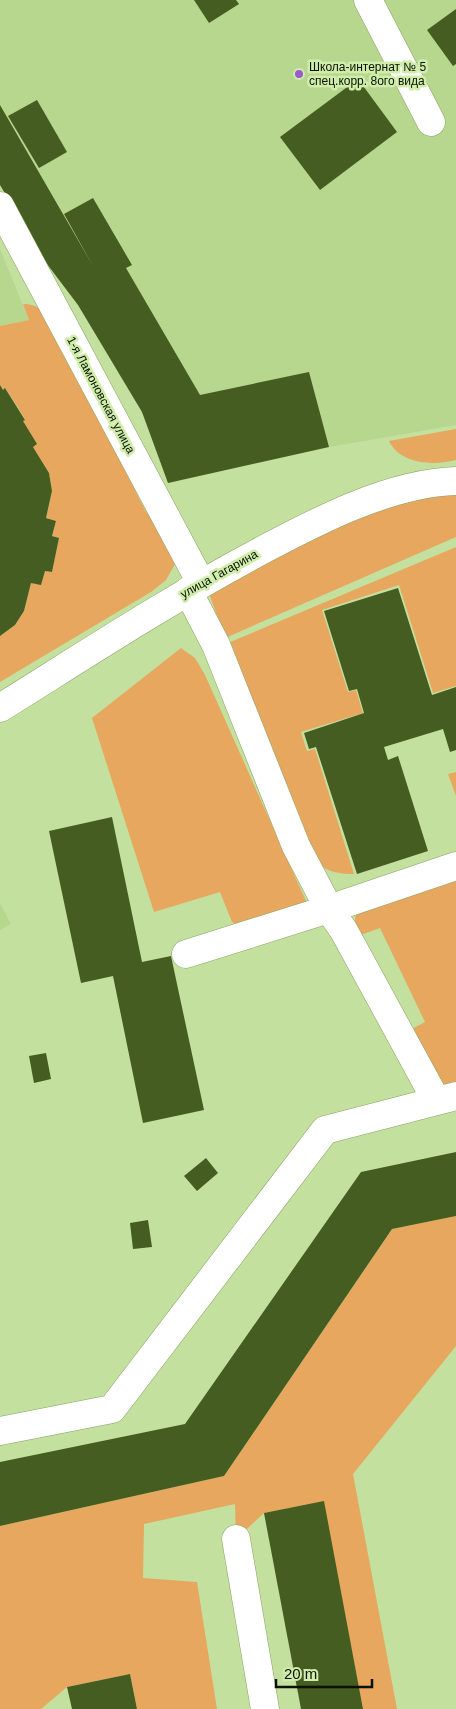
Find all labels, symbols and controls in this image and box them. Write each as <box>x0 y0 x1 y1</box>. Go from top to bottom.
place label: Школа-интернат № 5 спец.корр. 8ого вида <box>309 60 427 88</box>
marker: Школа-интернат № 5 спец.корр. 8ого вида <box>293 68 305 80</box>
street label: 1-я Ламоновская улица <box>64 334 138 456</box>
street label: улица Гагарина <box>178 547 260 601</box>
scale bar <box>276 1656 372 1688</box>
text: 20 m <box>284 1665 317 1682</box>

